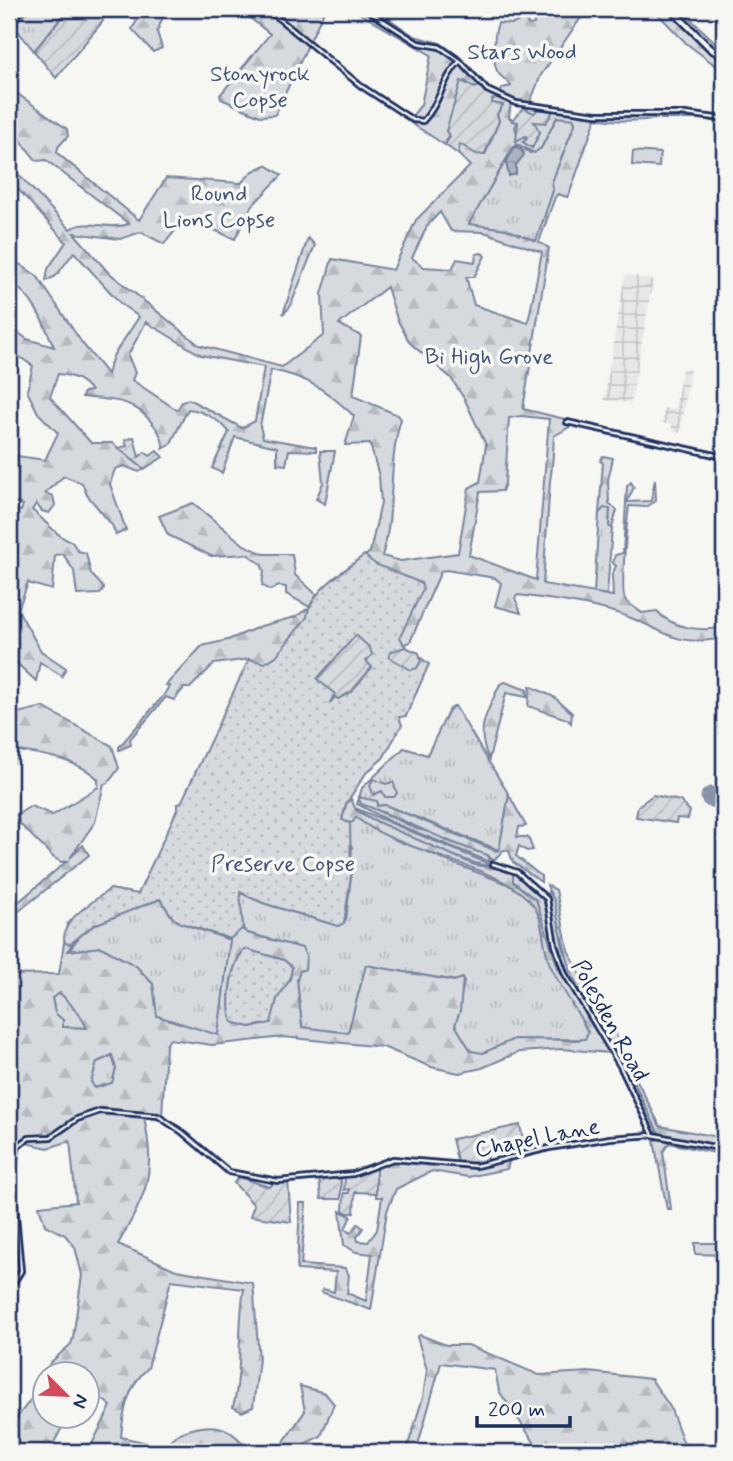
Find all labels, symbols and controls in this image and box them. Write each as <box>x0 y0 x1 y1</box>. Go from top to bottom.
park label: Stars Wood <box>467 38 577 68</box>
park label: Stonyrock Copse <box>210 60 310 116</box>
park label: Round Lions Copse <box>163 180 275 236</box>
park label: Bi High Grove <box>425 343 553 375</box>
park label: Preserve Copse <box>211 850 355 880</box>
street label: Polesden Road <box>564 955 655 1087</box>
street label: Chapel Lane <box>472 1112 602 1166</box>
north arrow <box>32 1360 102 1430</box>
scale bar <box>477 1384 570 1428</box>
text: N <box>66 1390 94 1412</box>
text: 200 m <box>488 1396 545 1424</box>

